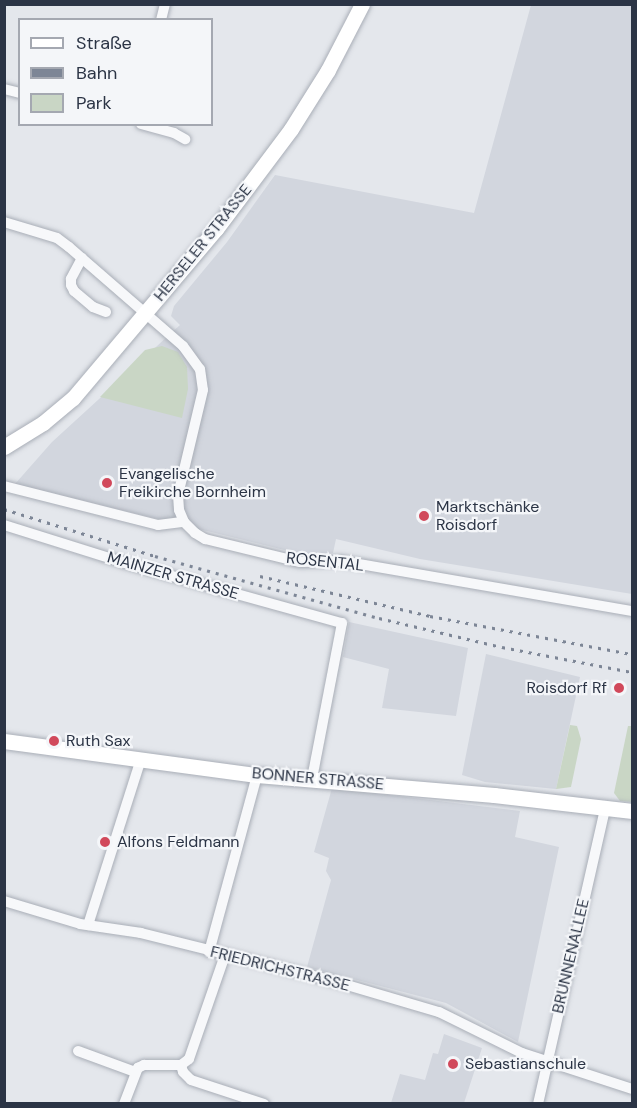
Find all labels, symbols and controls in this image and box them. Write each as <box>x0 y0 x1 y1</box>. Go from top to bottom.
legend <box>18 18 213 126</box>
text: Straße <box>76 31 132 55</box>
text: Bahn <box>76 61 117 85</box>
text: Park <box>76 91 112 115</box>
street label: HERSELER STRASSE <box>150 181 256 305</box>
place label: Evangelische Freikirche Bornheim <box>119 464 266 502</box>
marker: Evangelische Freikirche Bornheim <box>100 476 114 490</box>
place label: Marktschänke Roisdorf <box>436 497 539 535</box>
marker: Marktschänke Roisdorf <box>417 509 431 523</box>
street label: MAINZER STRASSE <box>105 548 241 604</box>
street label: ROSENTAL <box>285 548 365 576</box>
place label: Roisdorf Rf <box>527 678 607 698</box>
marker: Roisdorf Rf <box>612 681 626 695</box>
place label: Ruth Sax <box>66 731 130 751</box>
marker: Ruth Sax <box>47 734 61 748</box>
street label: BONNER STRASSE <box>251 764 385 794</box>
place label: Alfons Feldmann <box>117 832 240 852</box>
marker: Alfons Feldmann <box>98 835 112 849</box>
street label: BRUNNENALLEE <box>548 897 594 1015</box>
street label: FRIEDRICHSTRASSE <box>208 942 352 996</box>
place label: Sebastianschule <box>465 1054 586 1074</box>
marker: Sebastianschule <box>446 1057 460 1071</box>

